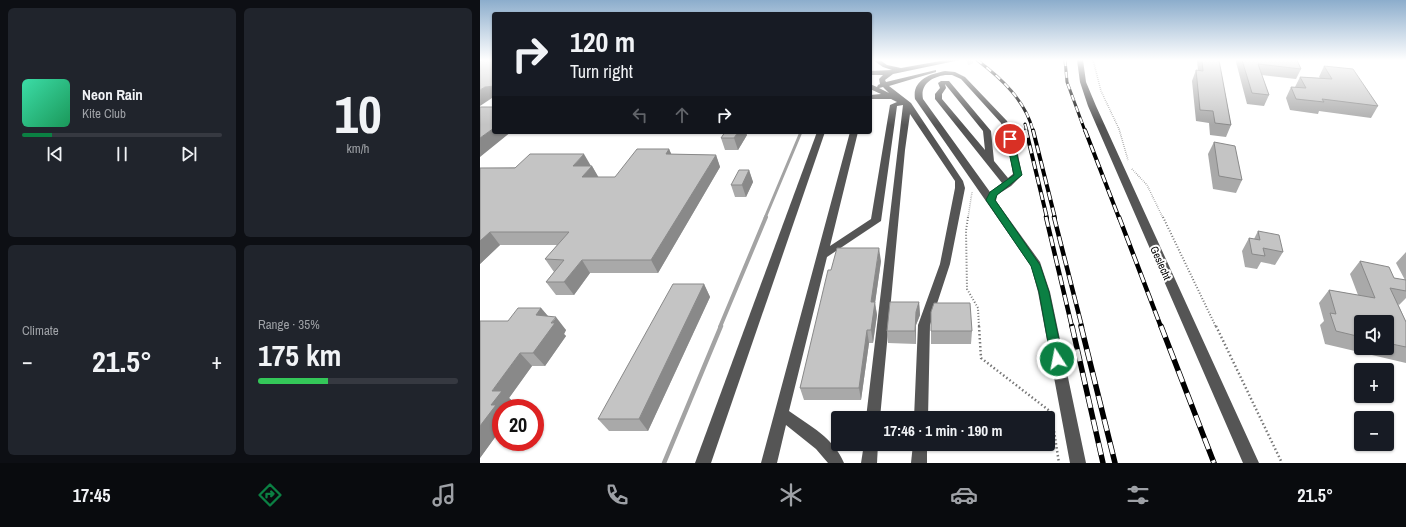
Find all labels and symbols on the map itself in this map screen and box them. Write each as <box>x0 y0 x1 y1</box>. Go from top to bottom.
pin <box>993 122 1027 156</box>
street label: Geslecht <box>1147 244 1175 283</box>
position arrow <box>1036 338 1078 380</box>
speed limit sign: 20 <box>492 399 544 451</box>

